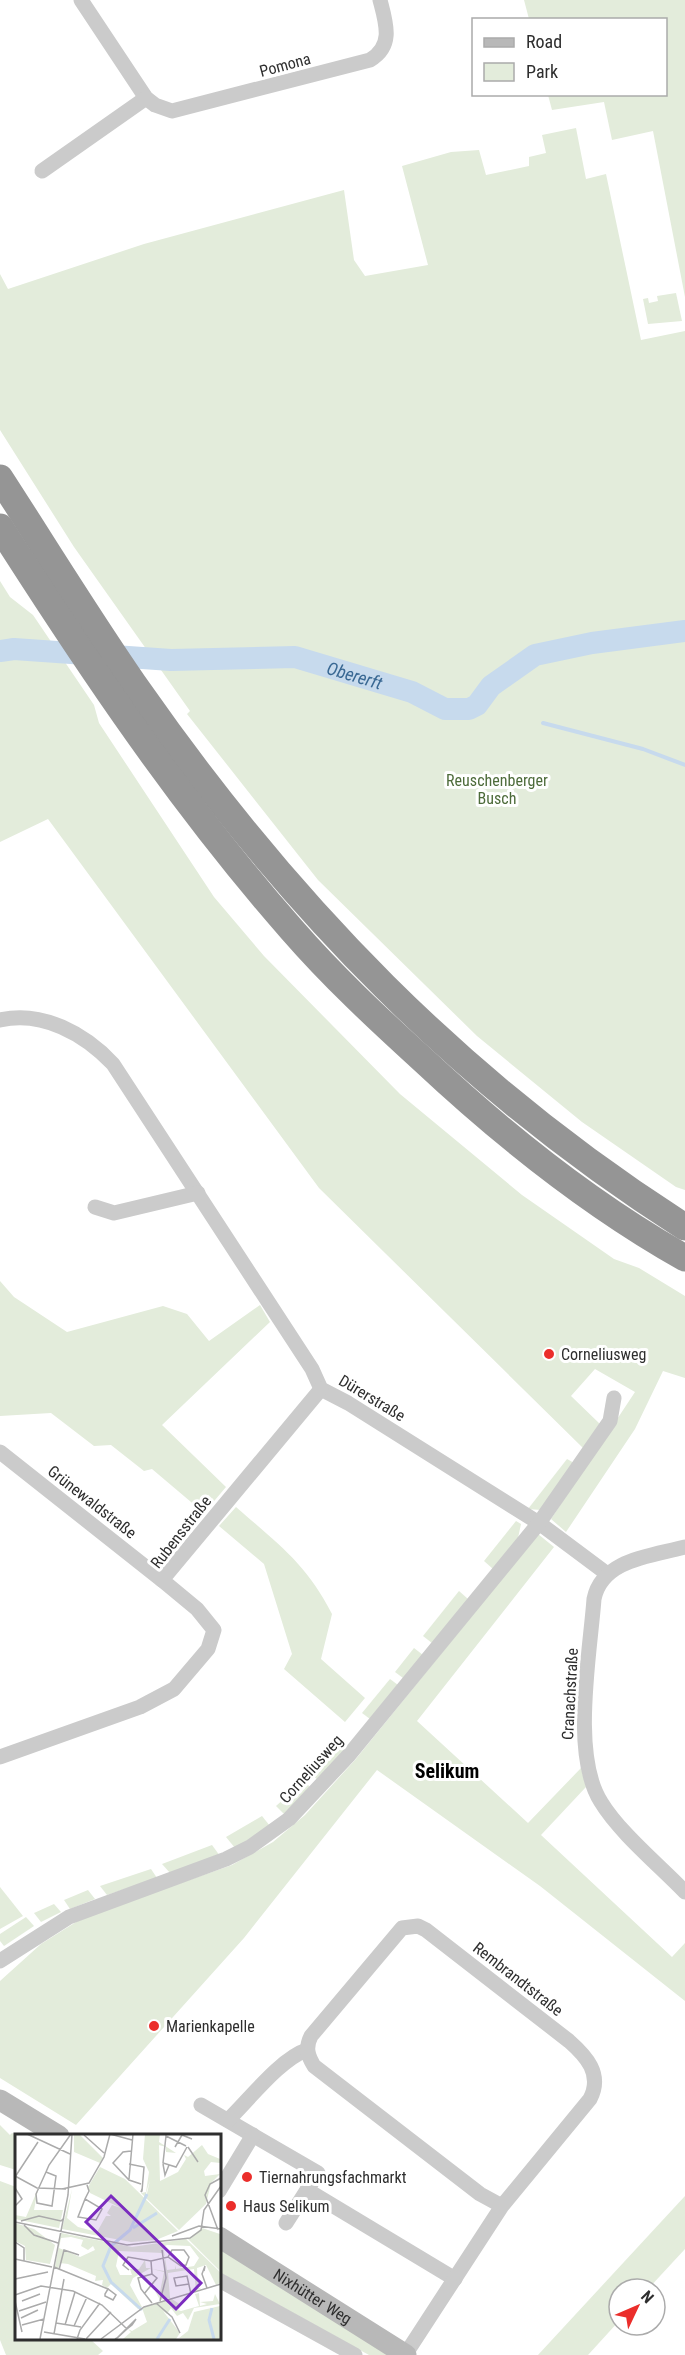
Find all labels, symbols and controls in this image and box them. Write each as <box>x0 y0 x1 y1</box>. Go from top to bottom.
legend <box>472 18 667 96</box>
text: Road <box>526 31 562 52</box>
street label: Pomona <box>257 49 313 81</box>
text: Park <box>526 61 558 82</box>
water label: Obererft <box>325 657 386 693</box>
park label: Reuschenberger Busch <box>446 771 548 808</box>
place label: Corneliusweg <box>561 1345 646 1364</box>
marker: Corneliusweg <box>542 1347 556 1361</box>
street label: Dürerstraße <box>335 1371 409 1425</box>
street label: Grünewaldstraße <box>44 1462 140 1542</box>
street label: Rubensstraße <box>147 1492 215 1572</box>
street label: Cranachstraße <box>558 1648 582 1740</box>
street label: Corneliusweg <box>275 1731 347 1807</box>
district label: Selikum <box>415 1759 479 1783</box>
street label: Rembrandtstraße <box>469 1938 567 2020</box>
place label: Marienkapelle <box>166 2017 255 2036</box>
marker: Marienkapelle <box>147 2019 161 2033</box>
inset map <box>15 2134 220 2340</box>
place label: Tiernahrungsfachmarkt <box>259 2168 407 2187</box>
marker: Tiernahrungsfachmarkt <box>240 2170 254 2184</box>
place label: Haus Selikum <box>243 2197 329 2216</box>
marker: Haus Selikum <box>224 2199 238 2213</box>
street label: Nixhütter Weg <box>270 2264 356 2328</box>
north arrow <box>607 2277 667 2337</box>
text: N <box>637 2287 658 2307</box>

